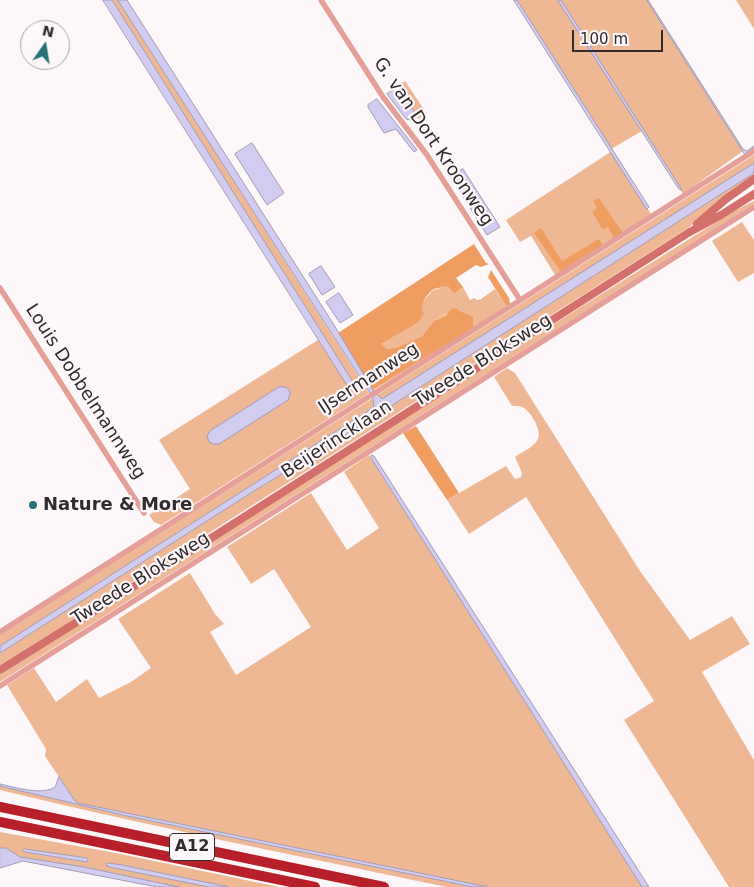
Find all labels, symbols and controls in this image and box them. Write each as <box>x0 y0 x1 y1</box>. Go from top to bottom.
north arrow <box>20 20 70 70</box>
scale bar <box>574 20 665 52</box>
text: N <box>41 22 56 40</box>
text: 100 m <box>580 30 628 48</box>
street label: G. van Dort Kroonweg <box>368 54 498 230</box>
street label: Louis Dobbelmannweg <box>20 300 150 484</box>
street label: Tweede Bloksweg <box>410 310 556 412</box>
street label: IJsermanweg <box>315 339 423 419</box>
street label: Beijerincklaan <box>278 396 396 484</box>
place label: Nature & More <box>43 494 192 516</box>
marker: Nature & More <box>27 499 39 511</box>
street label: Tweede Bloksweg <box>68 528 214 630</box>
road number: A12 <box>170 834 214 860</box>

